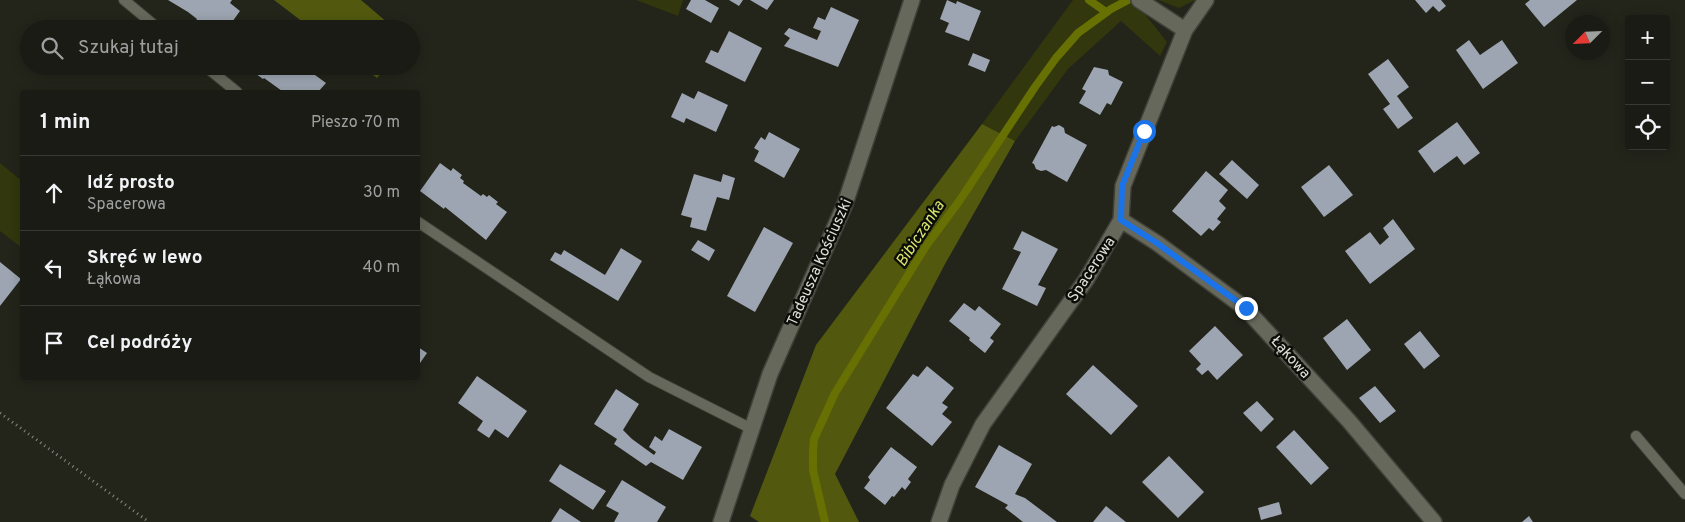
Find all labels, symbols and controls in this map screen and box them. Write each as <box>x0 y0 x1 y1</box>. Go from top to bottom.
north arrow <box>1565 15 1610 60</box>
map controls <box>1625 15 1670 150</box>
button: + <box>1625 15 1670 60</box>
search box <box>20 20 420 75</box>
icon: search <box>38 34 66 62</box>
text: Szukaj tutaj <box>78 36 179 60</box>
button: − <box>1625 60 1670 105</box>
button: locate <box>1625 105 1670 150</box>
text: 1 min <box>40 109 90 136</box>
text: Pieszo · 70 m <box>311 113 400 133</box>
route start <box>1133 120 1156 143</box>
text: Idź prosto <box>87 171 175 195</box>
icon: ahead <box>40 179 68 207</box>
text: 30 m <box>363 183 400 203</box>
text: Spacerowa <box>87 195 166 215</box>
street label: Tadeusza Kościuszki <box>784 196 857 329</box>
water label: Bibiczanka <box>892 197 950 271</box>
street label: Spacerowa <box>1064 234 1120 306</box>
text: Skręć w lewo <box>87 246 202 270</box>
icon: left <box>40 254 68 282</box>
text: 40 m <box>362 258 400 278</box>
text: Łąkowa <box>87 270 141 290</box>
route end <box>1235 297 1258 320</box>
icon: arrive <box>40 329 68 357</box>
text: Cel podróży <box>87 331 192 355</box>
street label: Łąkowa <box>1266 333 1314 383</box>

